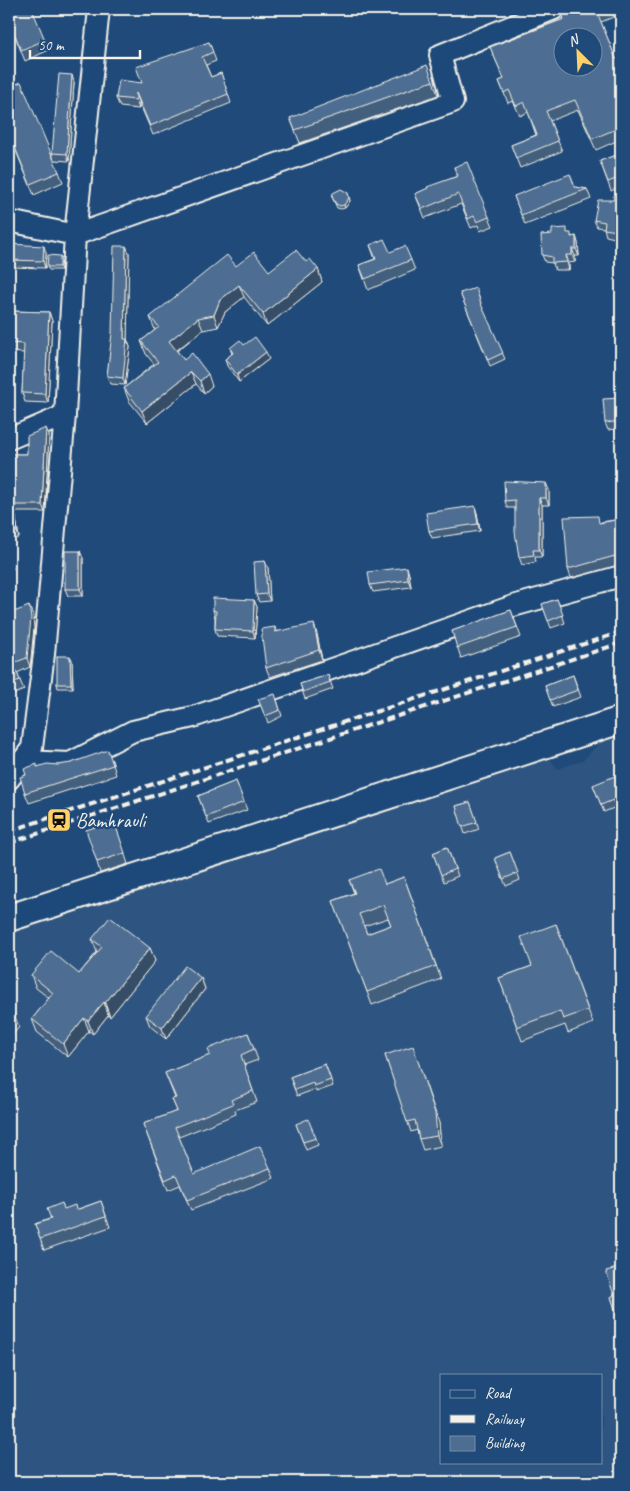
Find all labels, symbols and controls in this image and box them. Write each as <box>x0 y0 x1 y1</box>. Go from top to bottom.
scale bar <box>30 28 140 60</box>
north arrow <box>552 28 602 78</box>
text: N <box>565 30 582 50</box>
text: 50 m <box>38 36 65 55</box>
station icon: Bamhrauli <box>46 807 72 833</box>
place label: Bamhrauli <box>76 808 147 833</box>
legend <box>440 1374 602 1464</box>
text: Road <box>485 1384 512 1403</box>
text: Railway <box>485 1410 526 1429</box>
text: Building <box>485 1434 525 1453</box>

